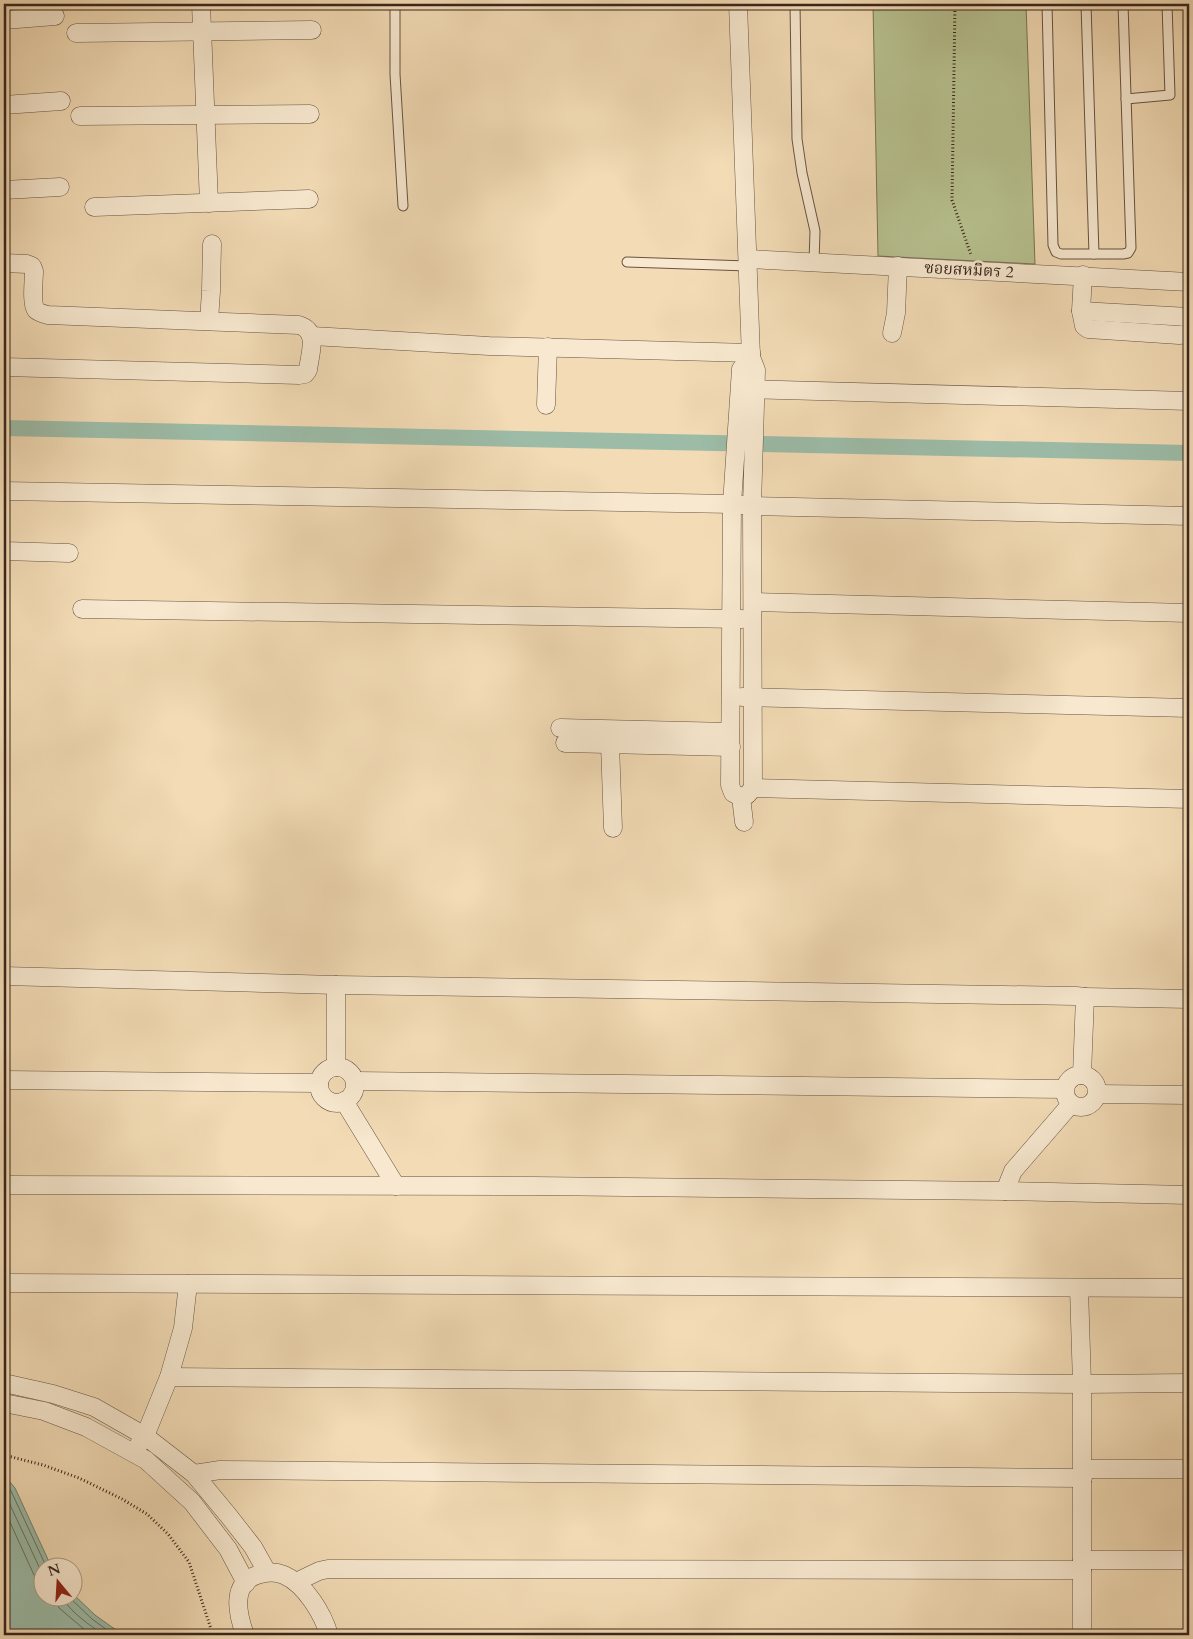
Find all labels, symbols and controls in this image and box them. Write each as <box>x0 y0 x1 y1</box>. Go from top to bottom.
street label: ซอยสหมิตร 2 <box>924 257 1014 283</box>
north arrow <box>32 1556 82 1606</box>
text: N <box>45 1559 63 1581</box>

